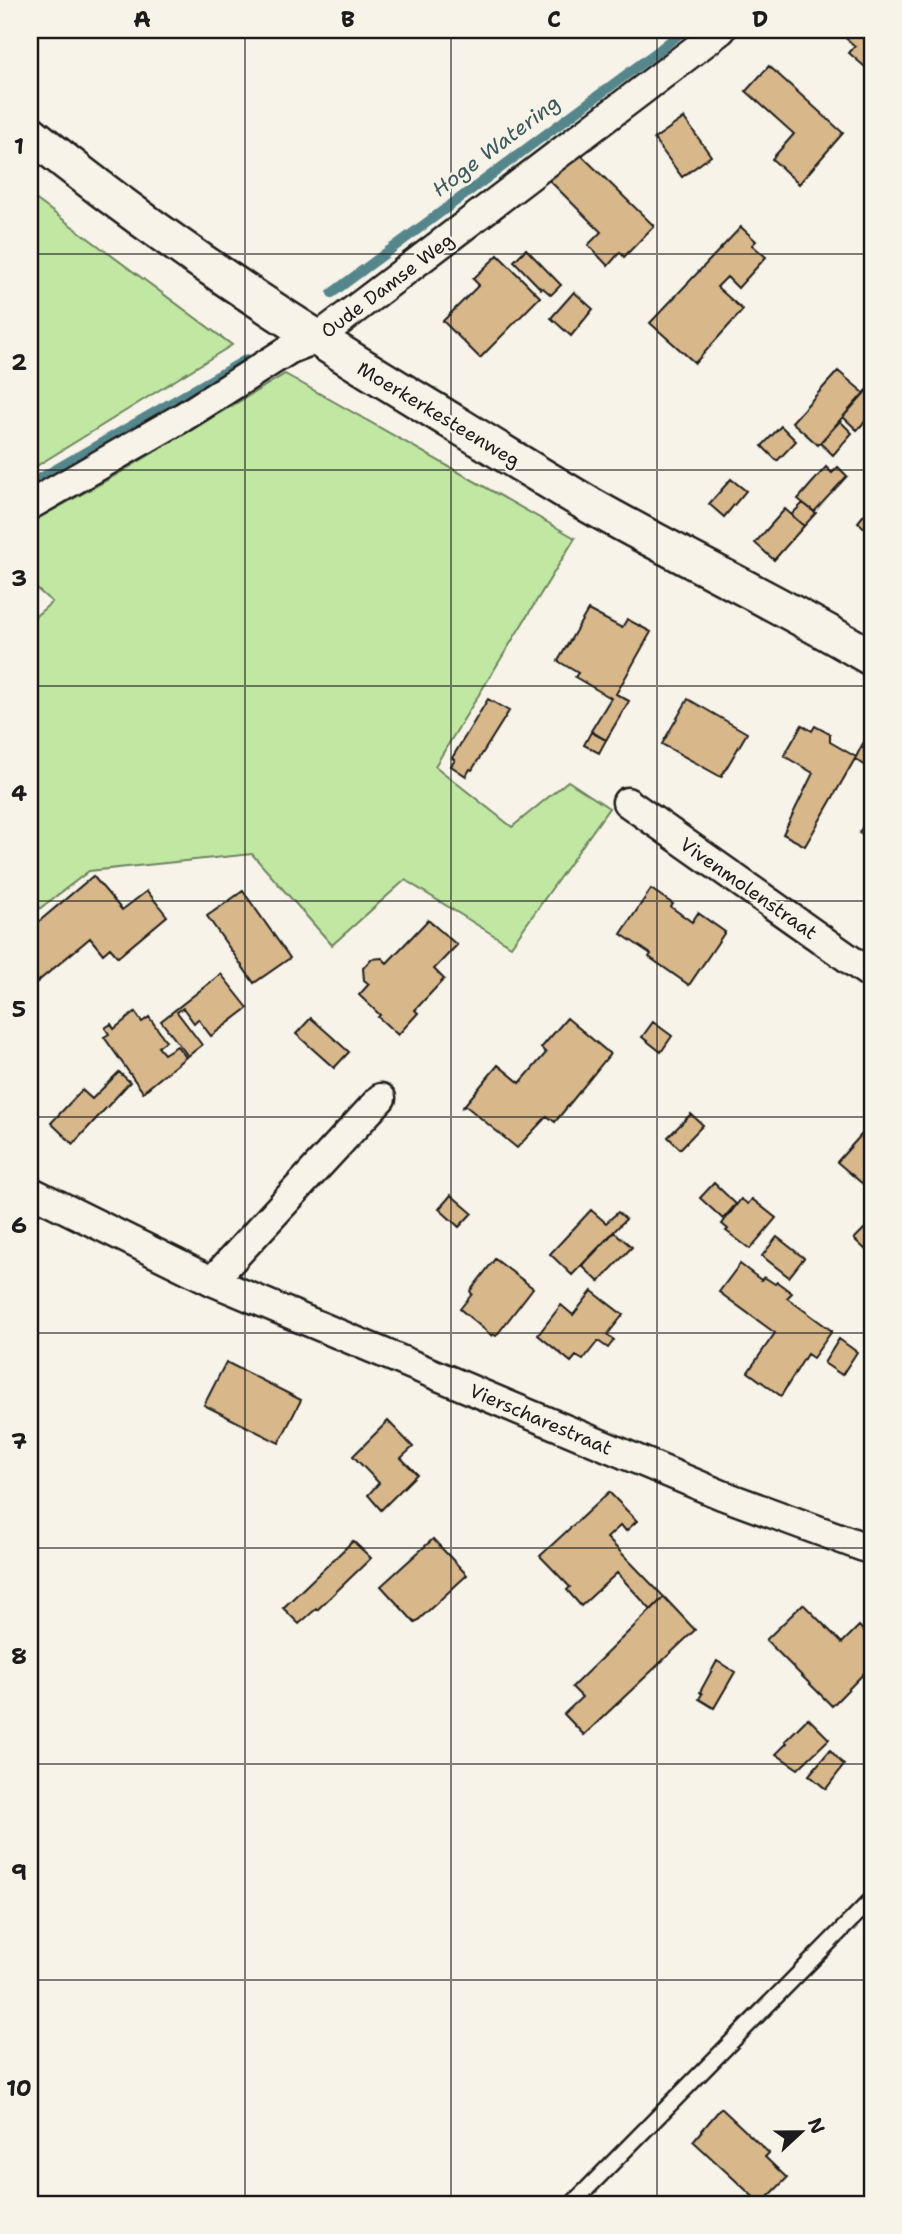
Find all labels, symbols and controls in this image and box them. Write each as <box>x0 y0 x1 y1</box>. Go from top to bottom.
text: A <box>133 4 151 34</box>
text: B <box>341 4 355 34</box>
text: C <box>547 4 561 34</box>
text: D <box>752 4 768 34</box>
water label: Hoge Watering <box>426 89 566 203</box>
text: 1 <box>14 131 24 161</box>
street label: Oude Damse Weg <box>316 227 459 344</box>
text: 2 <box>11 347 27 377</box>
street label: Moerkerkesteenweg <box>353 356 525 473</box>
text: 3 <box>11 563 27 593</box>
text: 4 <box>11 778 27 808</box>
street label: Vivenmolenstraat <box>675 832 822 945</box>
text: 5 <box>12 994 26 1024</box>
text: 6 <box>11 1210 27 1240</box>
street label: Vierscharestraat <box>466 1378 616 1461</box>
text: 7 <box>11 1426 27 1456</box>
text: 8 <box>11 1641 27 1671</box>
text: 9 <box>11 1857 27 1887</box>
text: 10 <box>6 2073 32 2103</box>
north arrow <box>766 2098 836 2168</box>
text: N <box>802 2114 831 2137</box>

